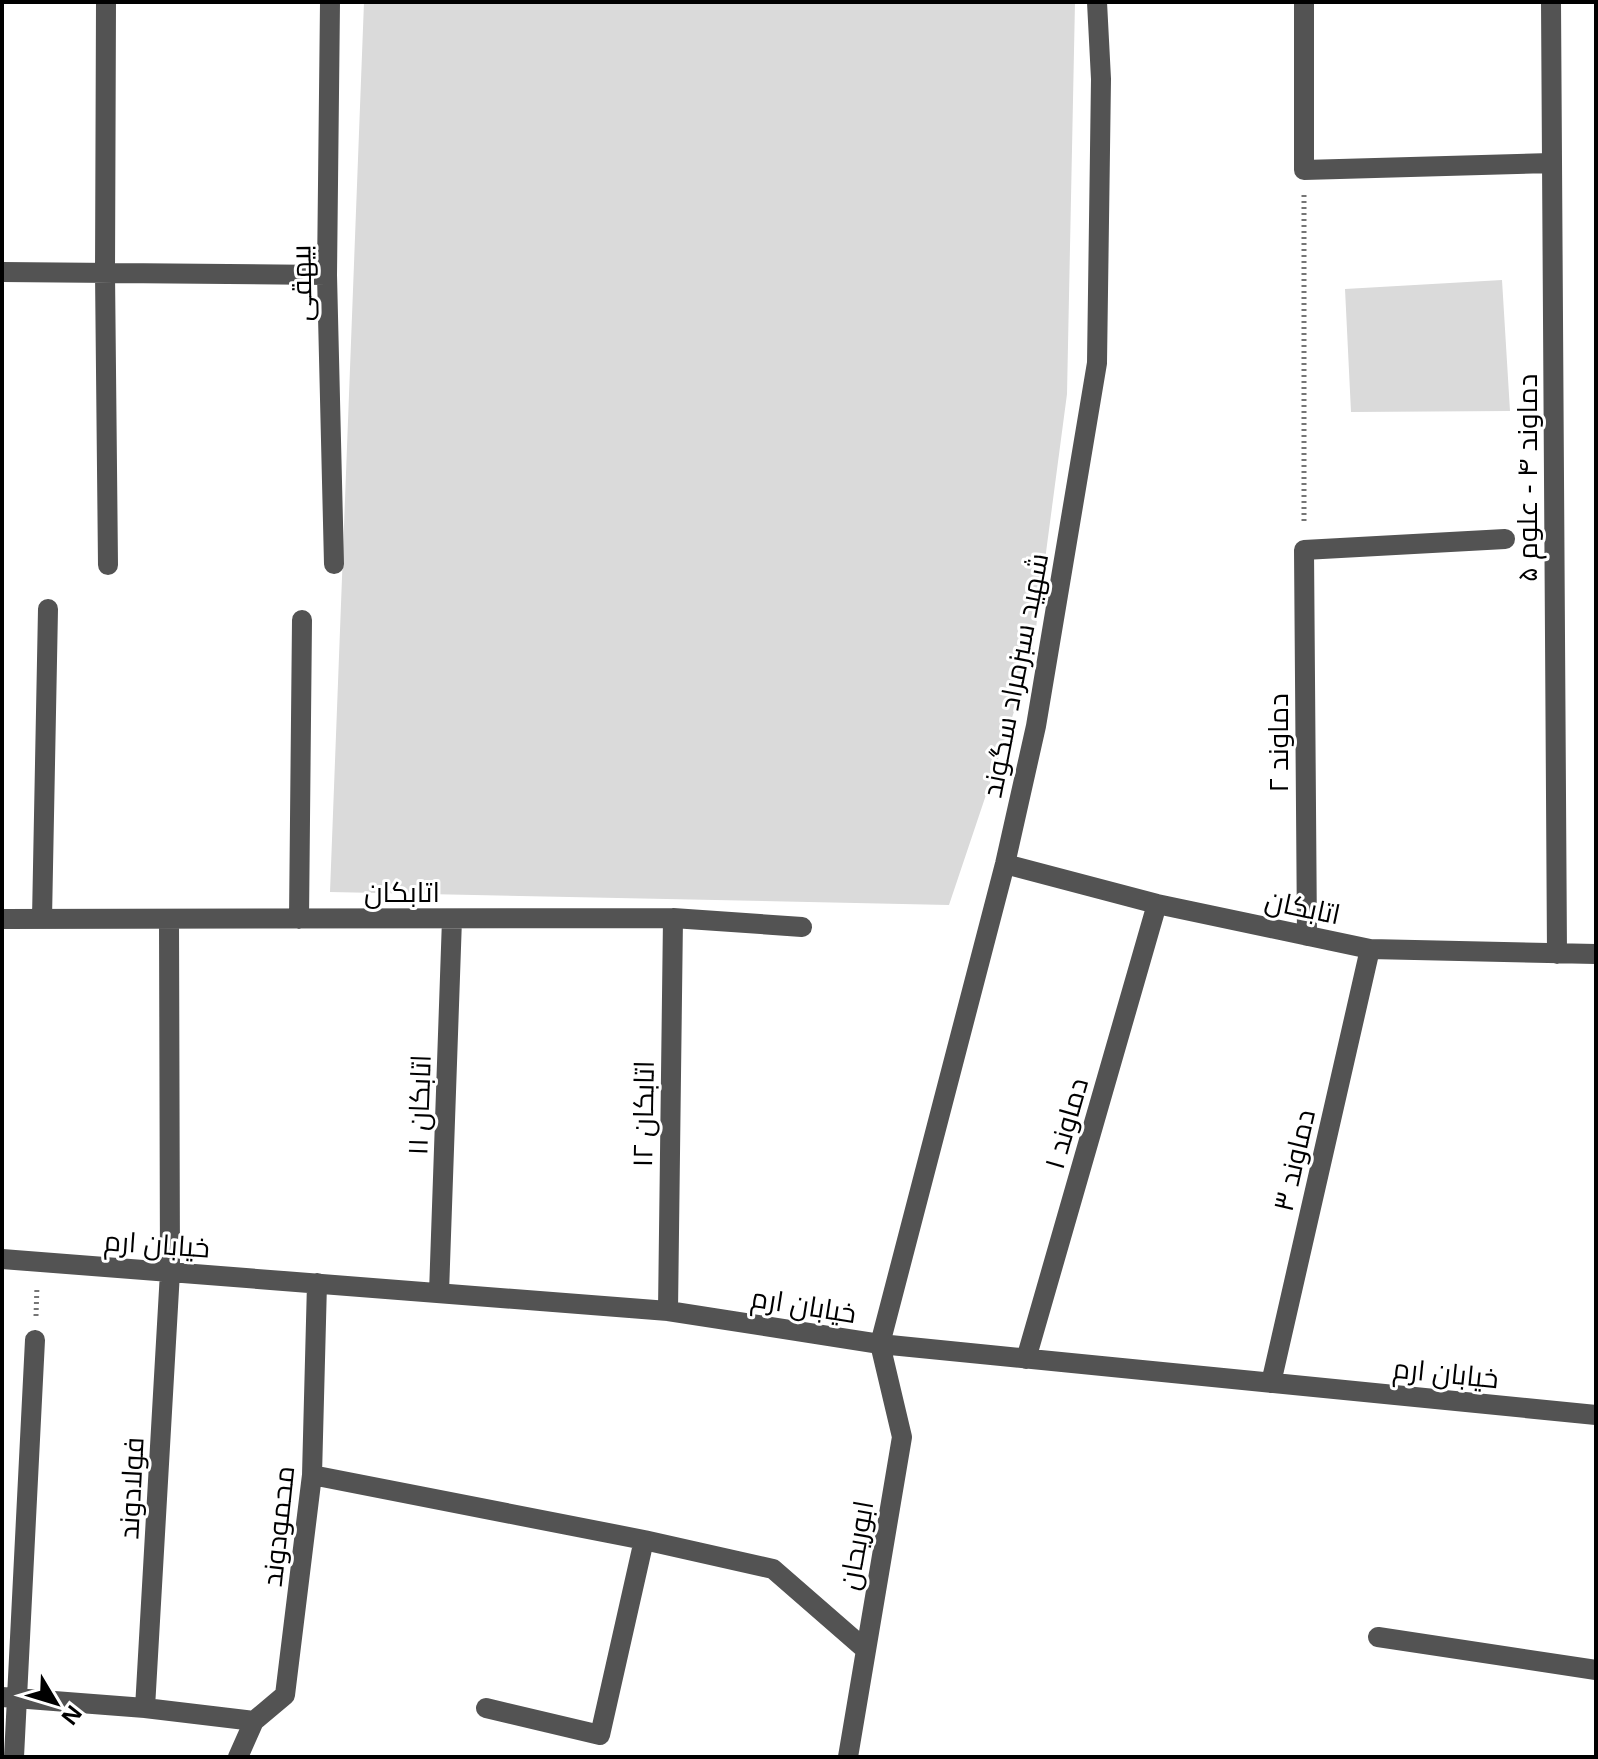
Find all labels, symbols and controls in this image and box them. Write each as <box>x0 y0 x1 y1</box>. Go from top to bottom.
street label: بیهقی <box>280 244 320 322</box>
street label: دماوند ۴ - علوم ۵ <box>1507 374 1547 582</box>
street label: شهید سبزمراد سگوند <box>972 550 1056 800</box>
street label: دماوند ۲ <box>1258 693 1296 793</box>
street label: اتابکان <box>364 872 440 910</box>
street label: اتابکان <box>1262 880 1344 932</box>
street label: اتابکان ۱۱ <box>397 1054 439 1156</box>
street label: اتابکان ۱۲ <box>622 1060 662 1168</box>
street label: دماوند ۱ <box>1034 1073 1096 1173</box>
street label: دماوند ۳ <box>1263 1105 1323 1215</box>
street label: خیابان ارم <box>103 1220 211 1268</box>
street label: خیابان ارم <box>748 1277 859 1333</box>
street label: خیابان ارم <box>1391 1348 1501 1398</box>
street label: فولادوند <box>108 1436 152 1540</box>
street label: محمودوند <box>252 1464 302 1588</box>
street label: ابوریحان <box>828 1497 882 1593</box>
north arrow <box>16 1663 96 1743</box>
text: N <box>55 1700 90 1732</box>

